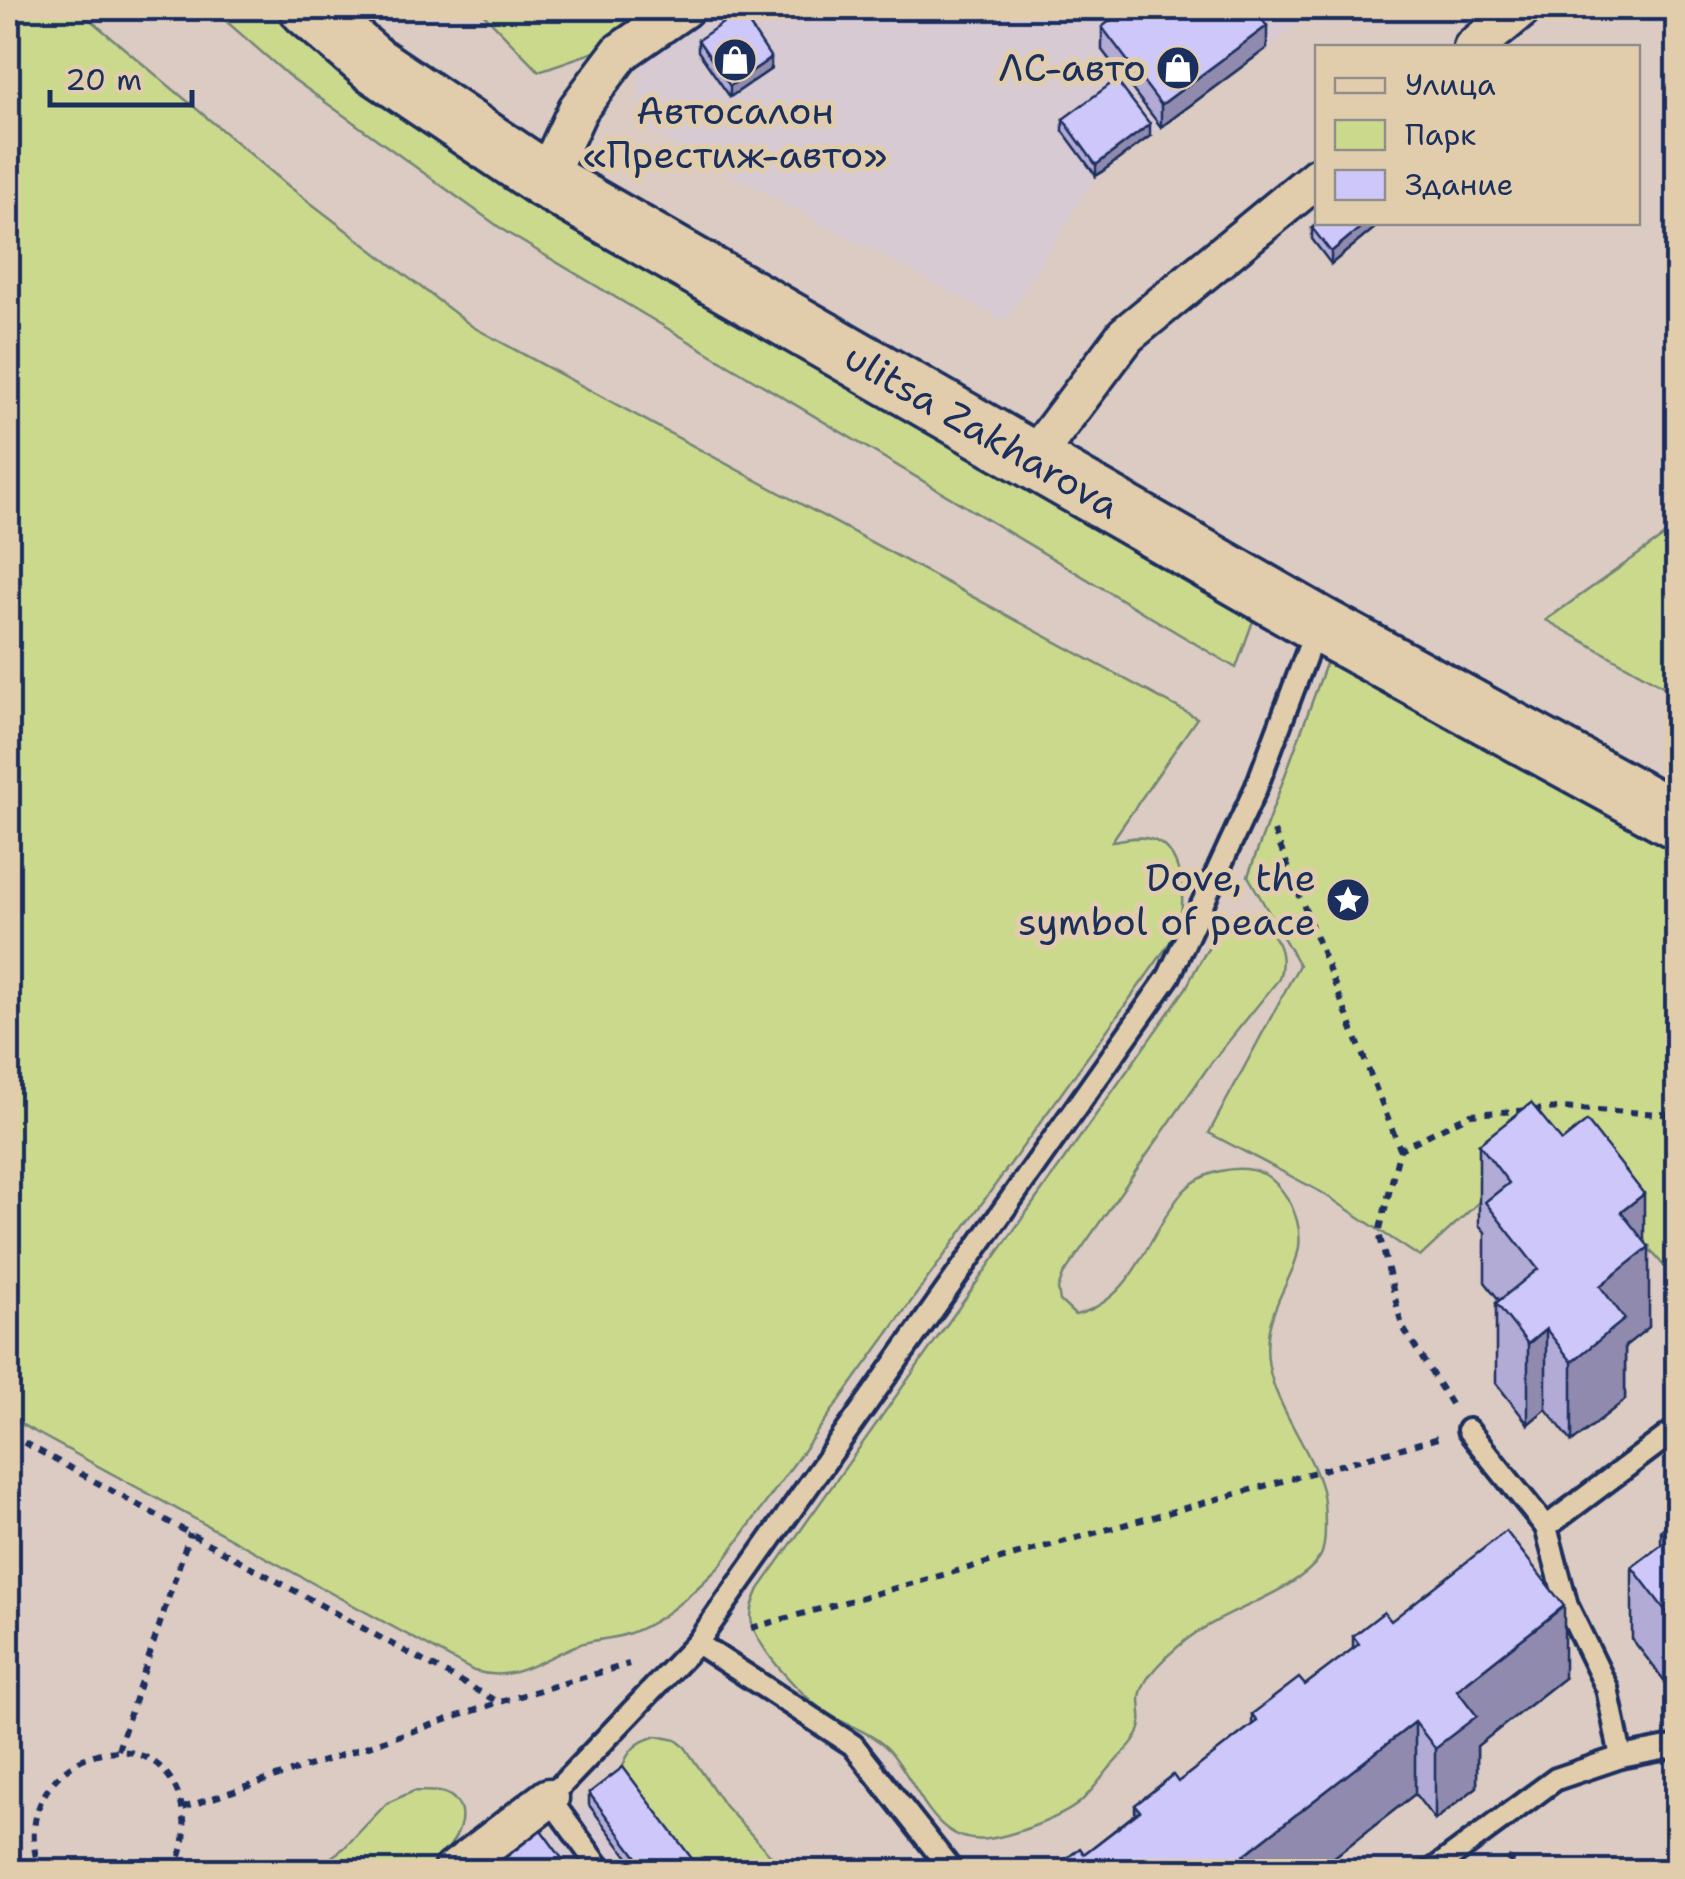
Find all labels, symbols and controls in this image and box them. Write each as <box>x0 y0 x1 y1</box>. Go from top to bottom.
shop icon: Автосалон «Престиж-авто» <box>712 37 758 83</box>
place label: ЛС-авто <box>999 42 1146 93</box>
scale bar <box>50 45 192 107</box>
shop icon: ЛС-авто <box>1155 45 1201 91</box>
legend <box>1315 45 1640 225</box>
text: 20 m <box>65 59 142 100</box>
text: Улица <box>1405 64 1496 105</box>
place label: Автосалон «Престиж-авто» <box>583 85 887 180</box>
text: Парк <box>1405 114 1476 155</box>
text: Здание <box>1405 164 1514 205</box>
street label: ulitsa Zakharova <box>835 331 1130 530</box>
place label: Dove, the symbol of peace <box>1018 852 1316 947</box>
place icon: Dove, the symbol of peace <box>1325 877 1371 923</box>

